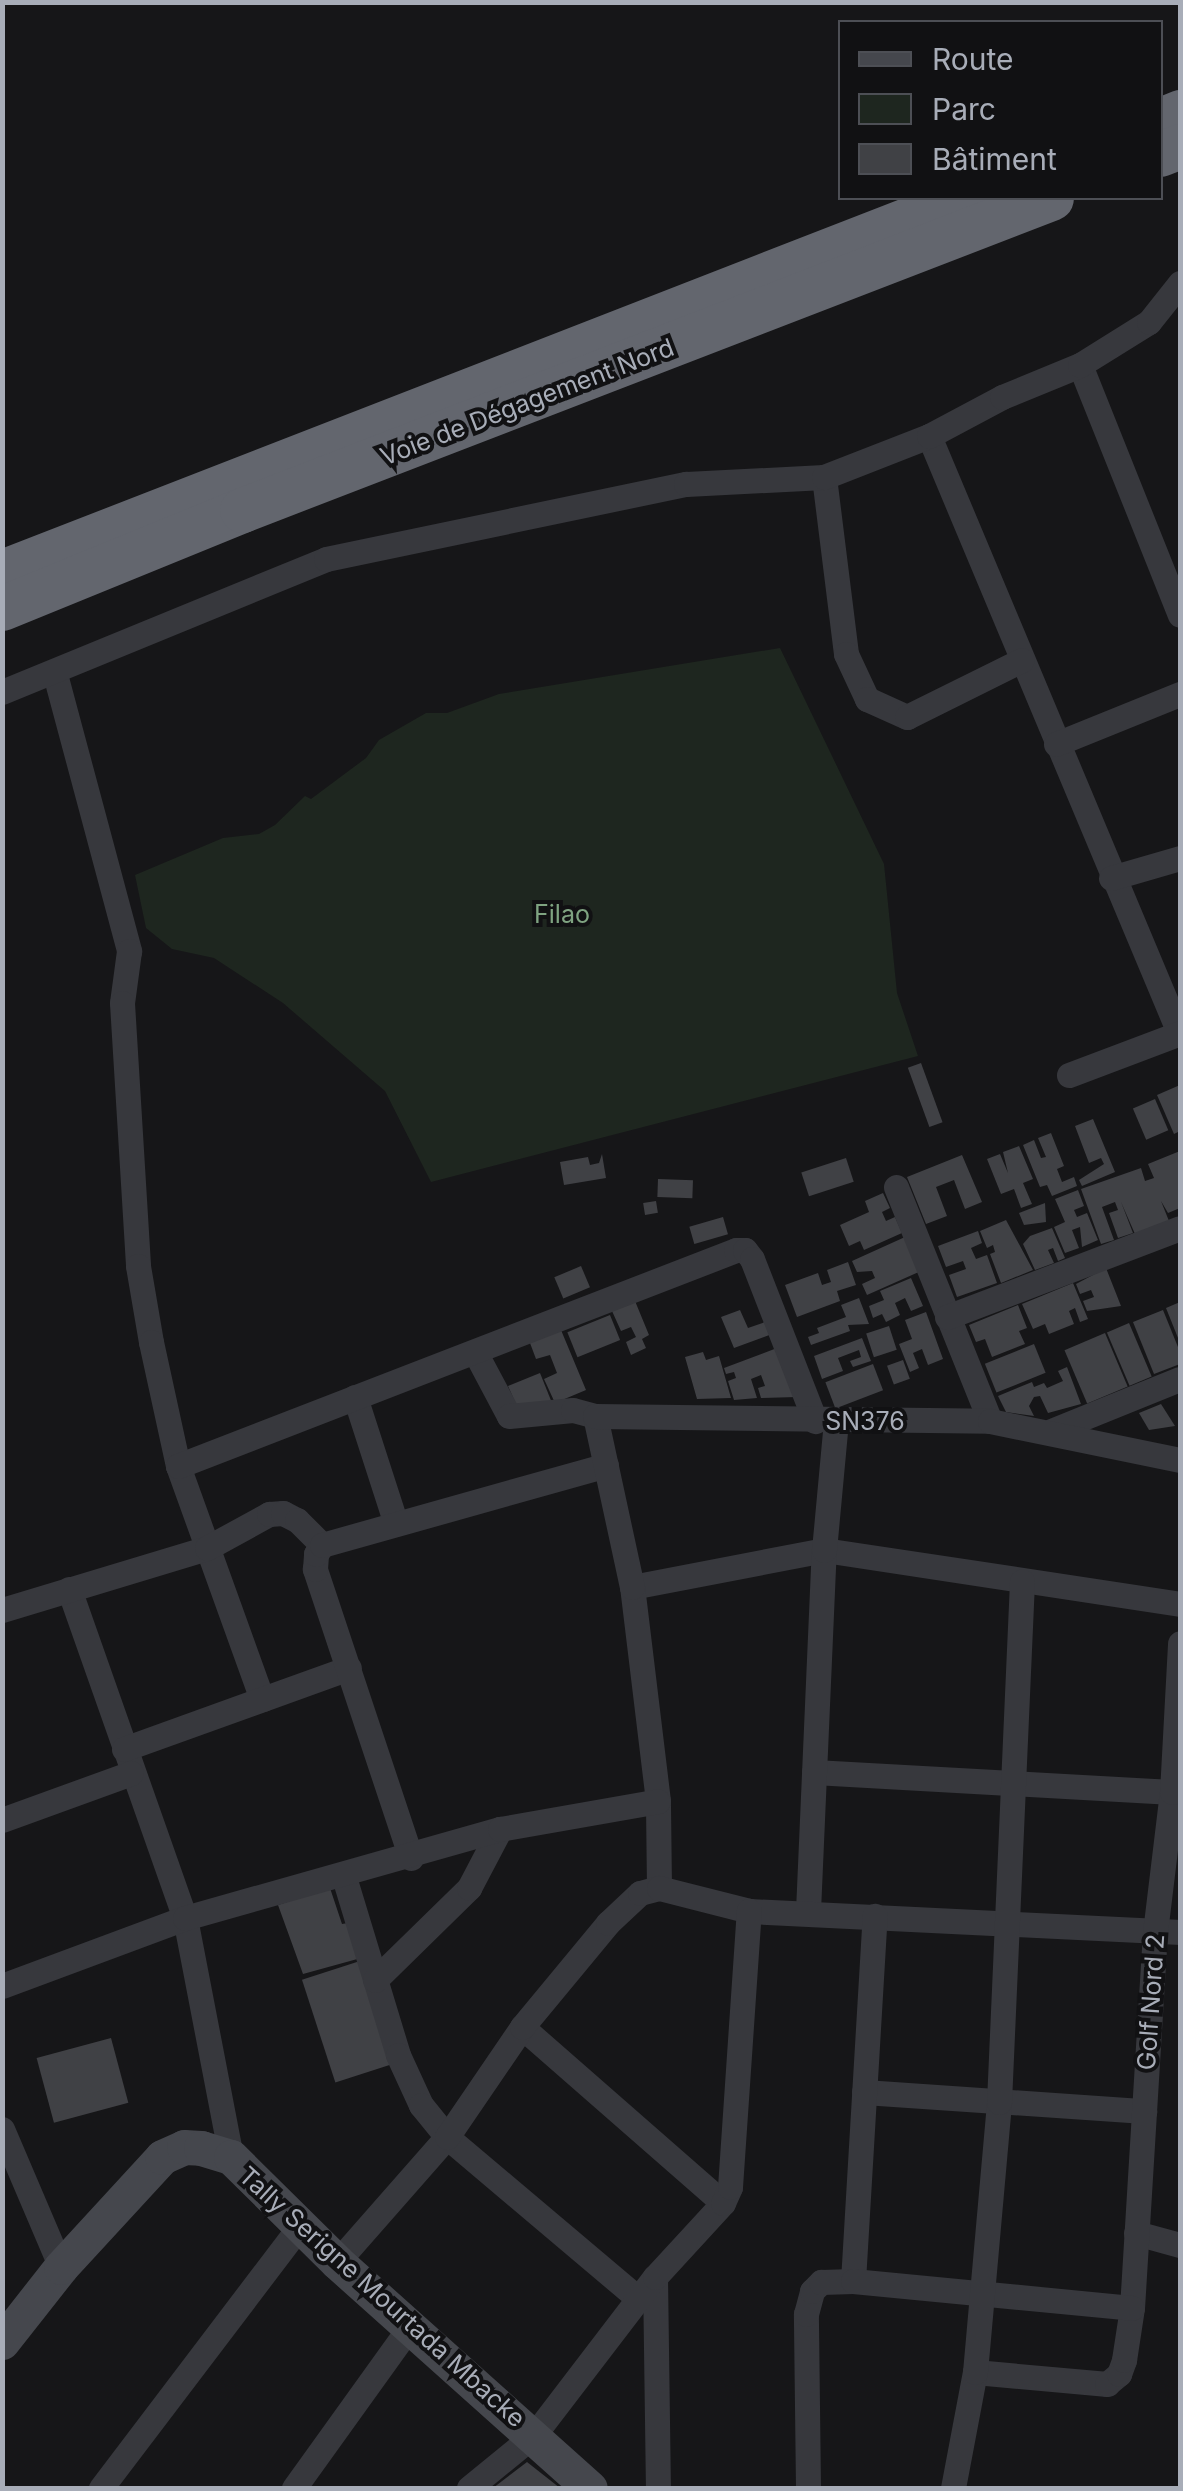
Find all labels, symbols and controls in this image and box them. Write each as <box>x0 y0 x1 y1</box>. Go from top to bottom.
legend <box>838 20 1163 200</box>
text: Route <box>932 41 1014 77</box>
text: Parc <box>932 91 996 127</box>
text: Bâtiment <box>932 141 1057 177</box>
street label: Voie de Dégagement Nord <box>376 332 678 472</box>
park label: Filao <box>534 899 590 929</box>
street label: SN376 <box>825 1406 905 1436</box>
street label: Golf Nord 2 <box>1131 1933 1171 2071</box>
street label: Tally Serigne Mourtada Mbacke <box>233 2160 531 2434</box>

